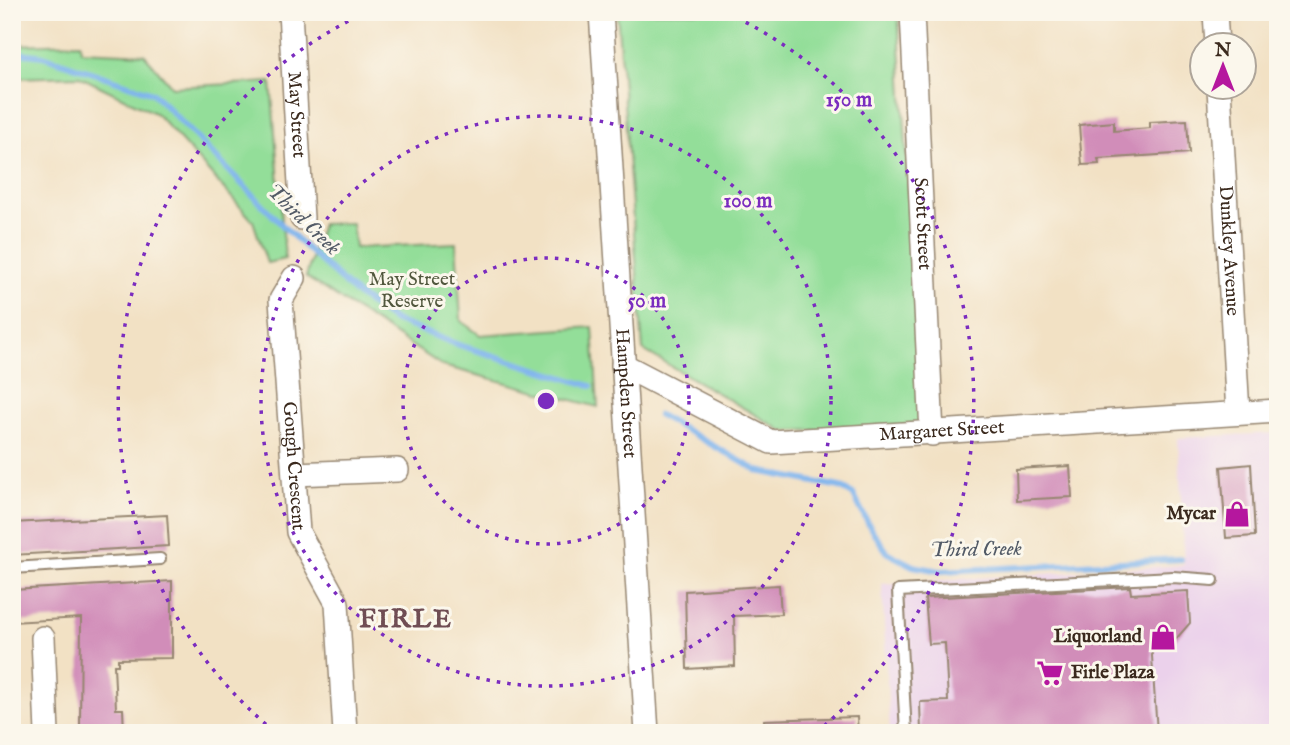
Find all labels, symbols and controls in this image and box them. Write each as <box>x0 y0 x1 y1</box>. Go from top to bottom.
north arrow <box>1188 32 1258 102</box>
text: N <box>1214 39 1232 63</box>
street label: May Street <box>281 71 311 159</box>
text: 150 m <box>826 87 873 114</box>
street label: Scott Street <box>908 177 936 271</box>
water label: Third Creek <box>261 178 346 262</box>
street label: Dunkley Avenue <box>1213 185 1244 317</box>
text: 100 m <box>723 188 773 215</box>
park label: May Street Reserve <box>369 268 456 314</box>
text: 50 m <box>628 288 667 315</box>
street label: Hampden Street <box>609 328 641 459</box>
centre of rings <box>534 389 558 413</box>
street label: Gough Crescent <box>276 401 310 532</box>
street label: Margaret Street <box>879 416 1006 447</box>
shop icon: Mycar <box>1222 499 1252 529</box>
place label: Mycar <box>1166 502 1217 526</box>
water label: Third Creek <box>930 536 1023 564</box>
district label: FIRLE <box>359 603 453 636</box>
shop icon: Liquorland <box>1148 622 1178 652</box>
place label: Liquorland <box>1053 625 1143 649</box>
supermarket icon: Firle Plaza <box>1035 658 1065 688</box>
place label: Firle Plaza <box>1071 661 1155 685</box>

